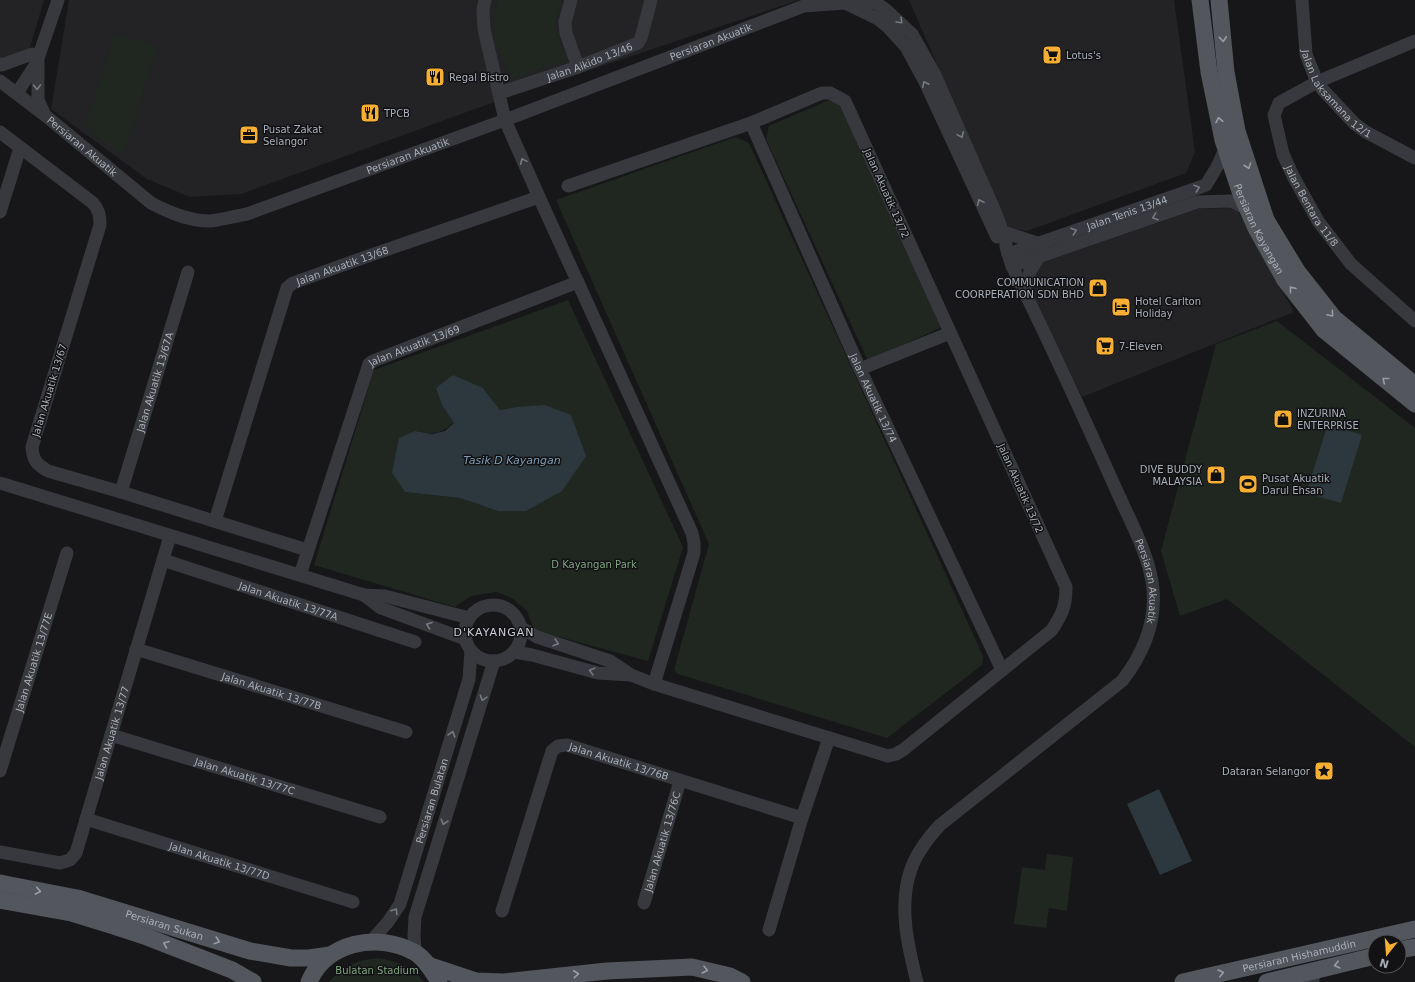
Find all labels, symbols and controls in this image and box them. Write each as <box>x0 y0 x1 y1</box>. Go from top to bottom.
one-way arrow <box>895 17 903 24</box>
street label: Persiaran Akuatik <box>668 21 754 63</box>
one-way arrow <box>1218 36 1227 42</box>
street label: Jalan Aikido 13/46 <box>545 41 634 83</box>
supermarket icon: Lotus's <box>1041 44 1063 66</box>
street label: Jalan Laksamana 12/1 <box>1300 48 1373 140</box>
place label: Lotus's <box>1066 50 1101 61</box>
restaurant icon: Regal Bistro <box>424 66 446 88</box>
place label: Regal Bistro <box>449 72 509 83</box>
one-way arrow <box>922 80 930 88</box>
one-way arrow <box>33 84 41 90</box>
restaurant icon: TPCB <box>359 102 381 124</box>
place label: TPCB <box>383 108 410 119</box>
street label: Persiaran Akuatik <box>45 114 119 179</box>
one-way arrow <box>1215 117 1223 123</box>
office icon: Pusat Zakat Selangor <box>238 124 260 146</box>
place label: Pusat Zakat Selangor <box>263 124 322 147</box>
one-way arrow <box>956 130 964 138</box>
street label: Persiaran Akuatik <box>365 136 451 176</box>
street label: Jalan Akuatik 13/72 <box>861 146 911 240</box>
one-way arrow <box>520 157 528 165</box>
one-way arrow <box>1243 162 1252 169</box>
street label: Jalan Bentara 11/8 <box>1282 163 1340 249</box>
street label: Persiaran Kayangan <box>1232 182 1286 276</box>
one-way arrow <box>1193 184 1200 193</box>
street label: Jalan Tenis 13/44 <box>1084 194 1169 232</box>
one-way arrow <box>977 198 985 206</box>
one-way arrow <box>1152 212 1159 221</box>
one-way arrow <box>1070 227 1077 235</box>
street label: Jalan Akuatik 13/68 <box>294 244 390 288</box>
place label: COMMUNICATION COORPERATION SDN BHD <box>955 277 1084 300</box>
shop icon: COMMUNICATION COORPERATION SDN BHD <box>1087 277 1109 299</box>
one-way arrow <box>1290 287 1297 294</box>
hotel icon: Hotel Carlton Holiday <box>1110 296 1132 318</box>
place label: Hotel Carlton Holiday <box>1135 296 1201 319</box>
one-way arrow <box>1327 310 1334 317</box>
street label: Jalan Akuatik 13/69 <box>366 323 461 369</box>
street label: Jalan Akuatik 13/67A <box>134 331 175 434</box>
supermarket icon: 7-Eleven <box>1094 335 1116 357</box>
place label: 7-Eleven <box>1119 341 1163 352</box>
street label: Jalan Akuatik 13/67 <box>30 342 69 439</box>
street label: Jalan Akuatik 13/74 <box>847 351 899 444</box>
one-way arrow <box>1382 377 1389 384</box>
shop icon: INZURINA ENTERPRISE <box>1272 408 1294 430</box>
place label: INZURINA ENTERPRISE <box>1297 408 1359 431</box>
street label: Jalan Akuatik 13/72 <box>995 441 1045 535</box>
water label: Tasik D Kayangan <box>463 454 561 467</box>
place label: DIVE BUDDY MALAYSIA <box>1140 464 1203 487</box>
shop icon: DIVE BUDDY MALAYSIA <box>1205 464 1227 486</box>
sports icon: Pusat Akuatik Darul Ehsan <box>1237 473 1259 495</box>
place label: Pusat Akuatik Darul Ehsan <box>1262 473 1330 496</box>
street label: Persiaran Akuatik <box>1133 537 1158 625</box>
park label: D Kayangan Park <box>551 559 637 570</box>
street label: Jalan Akuatik 13/77A <box>236 580 340 623</box>
street label: Jalan Akuatik 13/77E <box>13 611 54 714</box>
one-way arrow <box>425 622 432 630</box>
district label: D'KAYANGAN <box>453 626 535 639</box>
one-way arrow <box>552 638 559 647</box>
one-way arrow <box>589 668 595 676</box>
street label: Jalan Akuatik 13/77B <box>219 670 323 712</box>
street label: Jalan Akuatik 13/77 <box>93 685 131 782</box>
one-way arrow <box>479 695 488 702</box>
one-way arrow <box>447 731 456 738</box>
street label: Jalan Akuatik 13/76B <box>567 741 670 782</box>
street label: Jalan Akuatik 13/77C <box>193 756 296 797</box>
street label: Persiaran Bulatan <box>414 757 450 845</box>
place icon: Dataran Selangor <box>1313 760 1335 782</box>
place label: Dataran Selangor <box>1222 766 1311 777</box>
street label: Jalan Akuatik 13/76C <box>642 790 683 894</box>
one-way arrow <box>441 819 449 826</box>
street label: Jalan Akuatik 13/77D <box>167 840 271 882</box>
one-way arrow <box>35 886 41 894</box>
street label: Persiaran Sukan <box>124 908 205 942</box>
one-way arrow <box>391 908 398 915</box>
north arrow <box>1367 934 1407 974</box>
one-way arrow <box>213 936 220 945</box>
street label: Persiaran Hishamuddin <box>1241 938 1357 974</box>
one-way arrow <box>162 941 169 949</box>
text: N <box>1378 956 1391 971</box>
one-way arrow <box>1334 961 1340 969</box>
park label: Bulatan Stadium <box>335 965 419 976</box>
one-way arrow <box>701 965 708 974</box>
one-way arrow <box>573 970 579 979</box>
one-way arrow <box>1218 970 1224 978</box>

